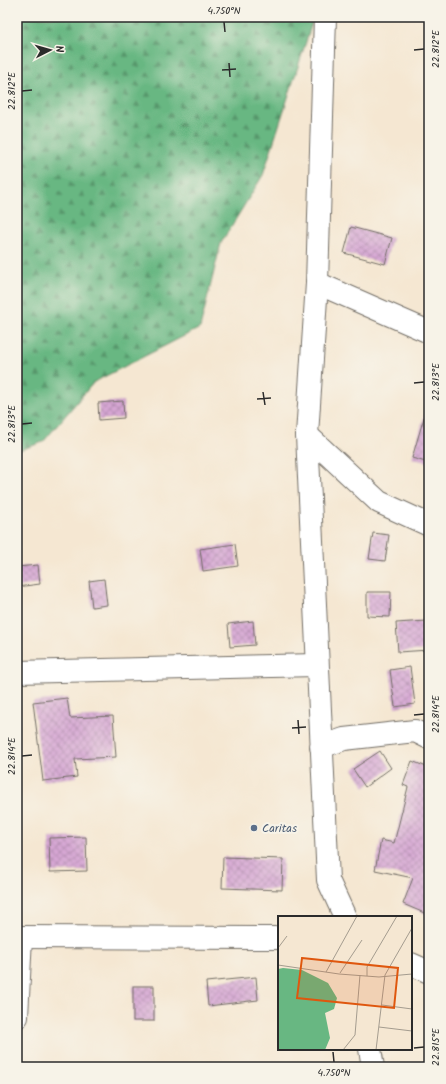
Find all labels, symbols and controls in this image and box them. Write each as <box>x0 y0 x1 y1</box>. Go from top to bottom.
text: 4.750°N <box>207 3 241 19</box>
text: 22.812°E <box>428 29 444 68</box>
north arrow <box>30 30 70 70</box>
text: N <box>50 45 68 54</box>
text: 22.812°E <box>4 71 20 110</box>
text: 22.813°E <box>428 362 444 401</box>
text: 22.813°E <box>4 404 20 443</box>
text: 22.814°E <box>428 694 444 733</box>
text: 22.814°E <box>4 736 20 775</box>
place label: Caritas <box>262 819 297 838</box>
marker: Caritas <box>249 823 259 833</box>
inset map <box>278 916 412 1050</box>
text: 22.815°E <box>428 1027 444 1066</box>
text: 4.750°N <box>317 1065 351 1081</box>

